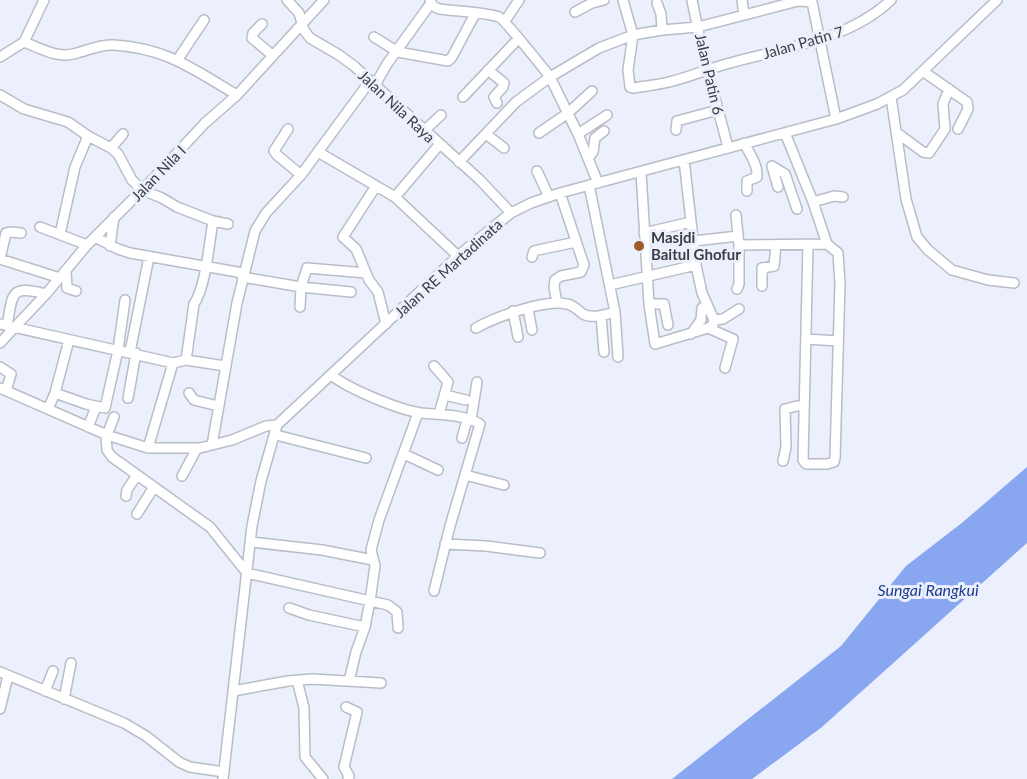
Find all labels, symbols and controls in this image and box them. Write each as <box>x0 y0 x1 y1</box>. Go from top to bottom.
street label: Jalan Patin 7 <box>761 22 846 62</box>
street label: Jalan Patin 6 <box>692 32 728 117</box>
street label: Jalan Nila Raya <box>355 66 439 146</box>
street label: Jalan Nila I <box>127 141 189 205</box>
street label: Jalan RE Martadinata <box>390 215 506 321</box>
place label: Masjdi Baitul Ghofur <box>651 228 741 263</box>
marker: Masjdi Baitul Ghofur <box>632 239 646 253</box>
water label: Sungai Rangkui <box>877 580 979 599</box>

